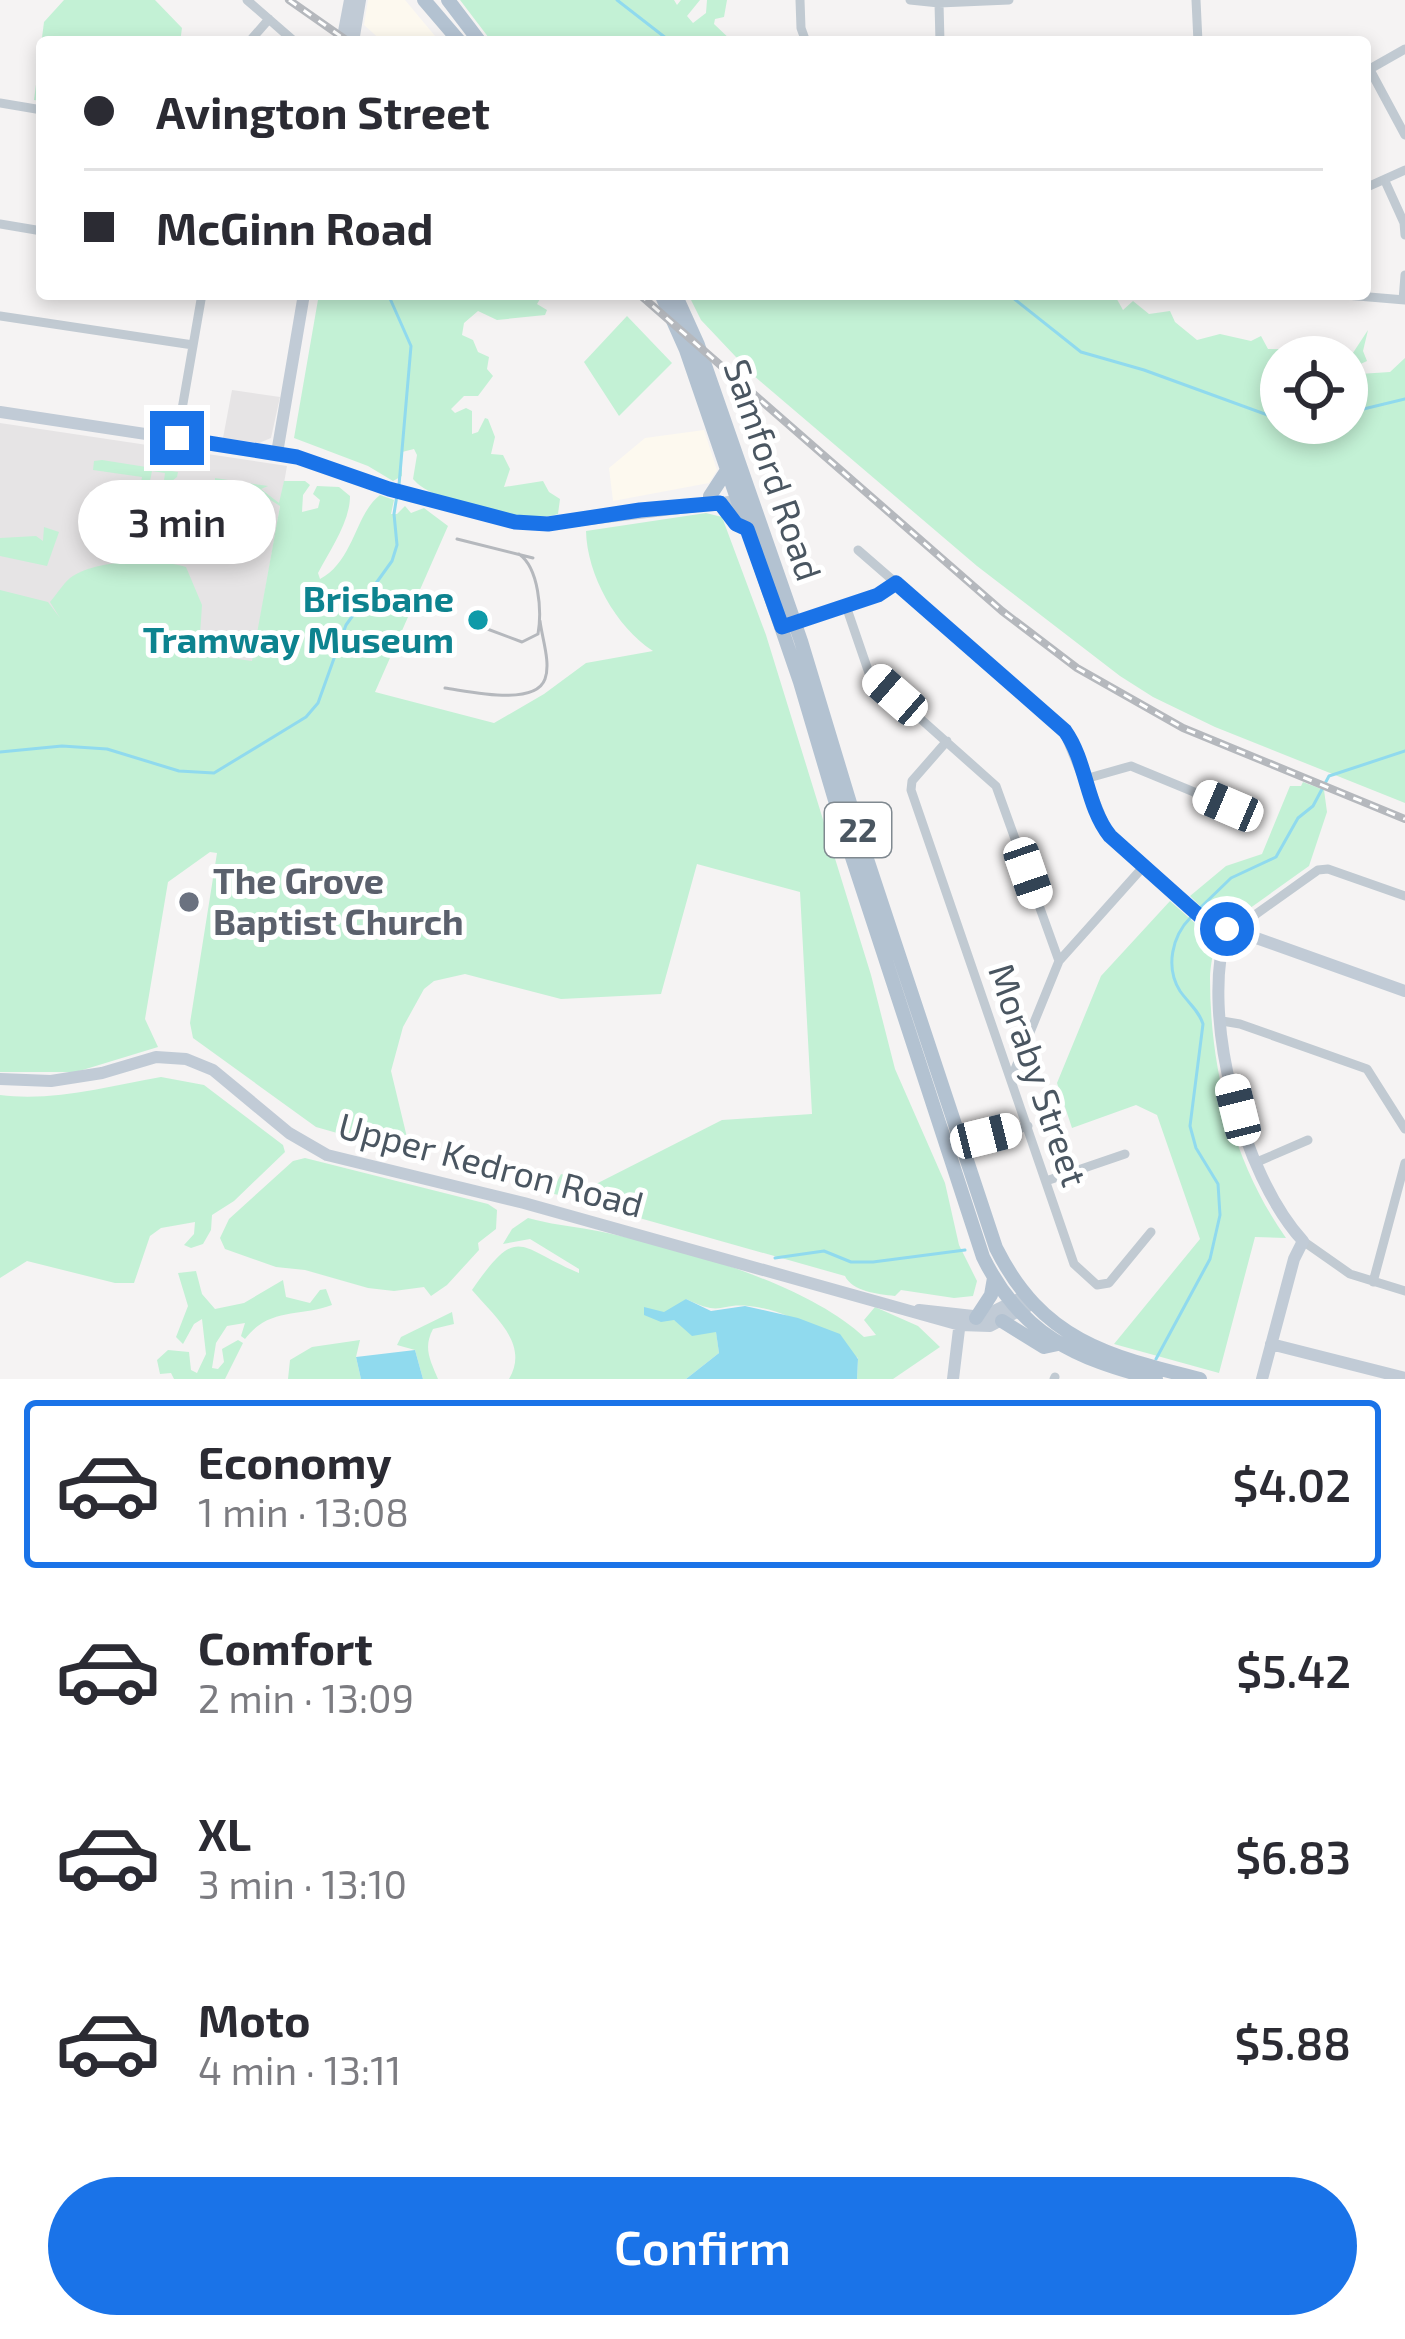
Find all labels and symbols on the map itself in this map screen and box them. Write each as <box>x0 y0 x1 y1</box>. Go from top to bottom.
street label: Samford Road <box>716 353 832 586</box>
route end <box>150 411 204 465</box>
callout: 3 min <box>78 480 276 564</box>
place label: Brisbane Tramway Museum <box>143 576 454 661</box>
marker: Brisbane Tramway Museum <box>465 607 491 633</box>
car <box>856 658 934 732</box>
car <box>1188 775 1268 837</box>
road number: 22 <box>825 803 891 857</box>
car <box>999 833 1057 913</box>
place label: The Grove Baptist Church <box>213 858 464 942</box>
marker: The Grove Baptist Church <box>176 889 202 915</box>
route start <box>1200 902 1254 956</box>
street label: Moraby Street <box>981 957 1098 1192</box>
car <box>1212 1071 1264 1149</box>
street label: Upper Kedron Road <box>334 1102 649 1225</box>
car <box>947 1110 1025 1162</box>

